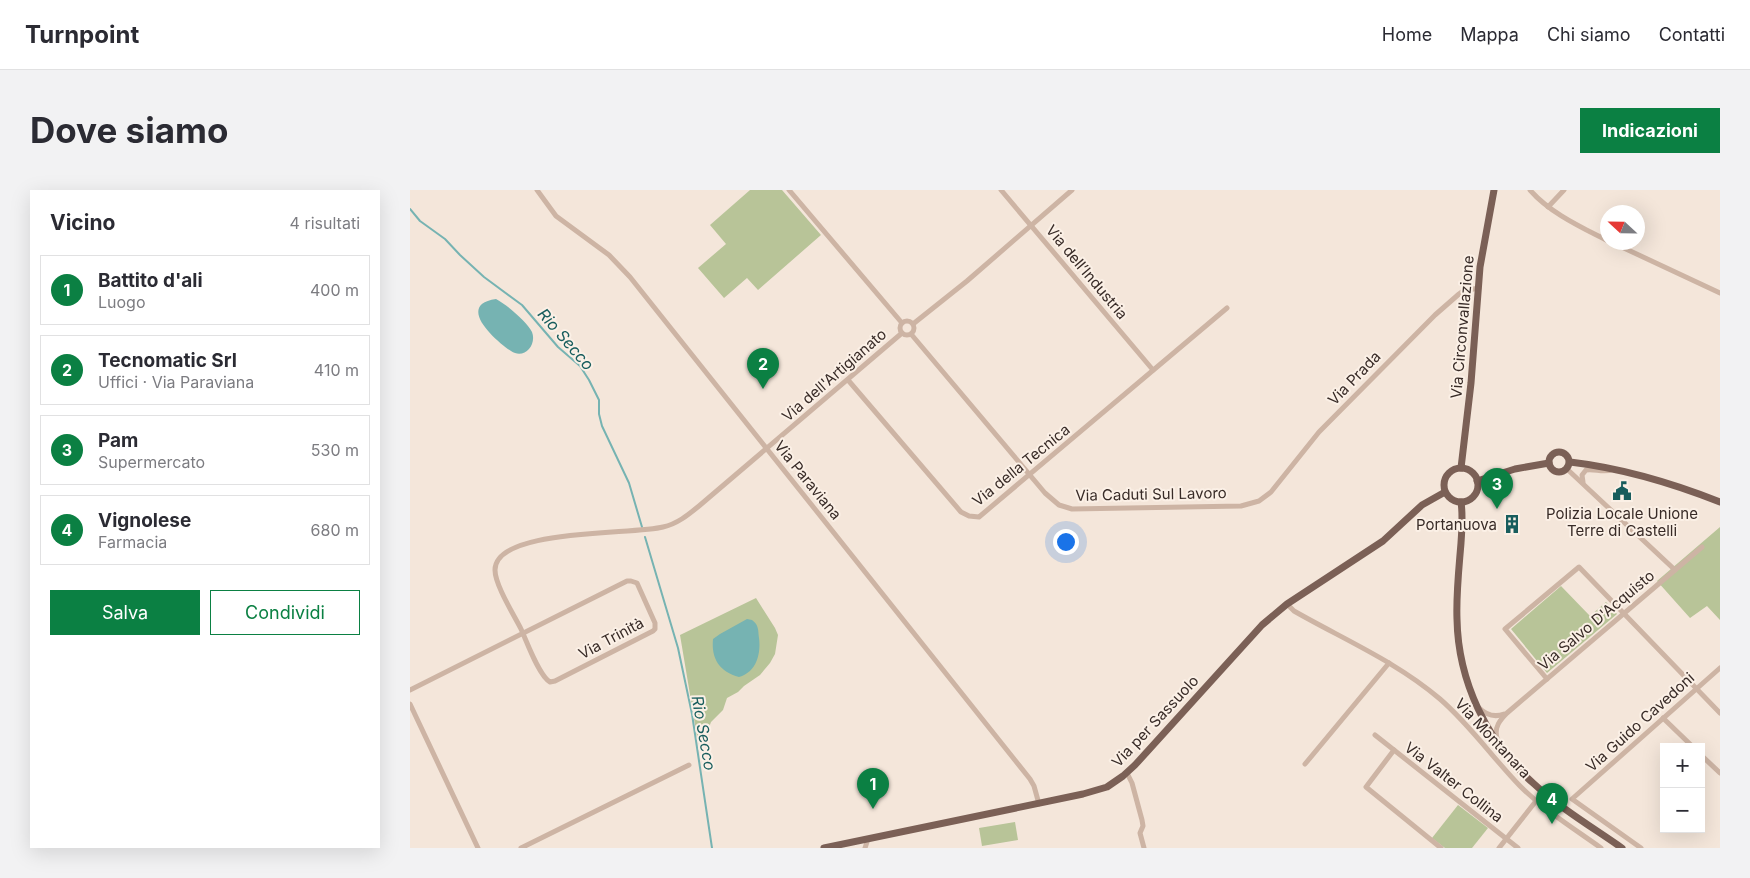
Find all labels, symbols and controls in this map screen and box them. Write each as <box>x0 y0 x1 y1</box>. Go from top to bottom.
text: Turnpoint <box>25 20 139 49</box>
text: Home <box>1382 24 1432 45</box>
text: Mappa <box>1460 24 1519 45</box>
text: Chi siamo <box>1547 24 1631 45</box>
text: Contatti <box>1659 24 1725 45</box>
button: Indicazioni <box>1580 108 1720 153</box>
text: Dove siamo <box>30 109 228 151</box>
north arrow <box>1600 205 1645 250</box>
text: Vicino <box>50 210 115 235</box>
text: 4 risultati <box>290 213 360 233</box>
street label: Via dell’Industria <box>1042 221 1132 323</box>
street label: Via Circonvallazione <box>1446 255 1478 399</box>
text: Battito d'ali <box>98 269 203 292</box>
text: 1 <box>64 280 70 300</box>
text: 400 m <box>310 280 359 300</box>
text: Luogo <box>98 292 146 312</box>
water label: Rio Secco <box>534 304 598 374</box>
street label: Via dell'Artigianato <box>778 324 890 426</box>
street label: Via Prada <box>1324 347 1384 409</box>
pin: 2 <box>747 348 779 389</box>
text: Tecnomatic Srl <box>98 349 237 372</box>
text: 2 <box>62 360 72 380</box>
text: 410 m <box>314 360 359 380</box>
text: Uffici · Via Paraviana <box>98 372 254 392</box>
street label: Via della Tecnica <box>968 420 1074 510</box>
text: Pam <box>98 429 138 452</box>
street label: Via Paraviana <box>770 437 846 523</box>
text: 3 <box>62 440 72 460</box>
text: 530 m <box>311 440 359 460</box>
text: Supermercato <box>98 452 205 472</box>
pin: 3 <box>1481 468 1513 509</box>
public building icon: Polizia Locale Unione Terre di Castelli <box>1611 480 1633 502</box>
street label: Via Caduti Sul Lavoro <box>1075 483 1227 505</box>
place label: Polizia Locale Unione Terre di Castelli <box>1546 504 1698 540</box>
text: Vignolese <box>98 509 191 532</box>
building icon: Portanuova <box>1501 513 1523 535</box>
place label: Portanuova <box>1416 515 1497 534</box>
text: 4 <box>62 520 72 540</box>
text: 680 m <box>311 520 359 540</box>
your location <box>1053 529 1079 555</box>
text: Farmacia <box>98 532 167 552</box>
street label: Via Salvo D'Acquisto <box>1534 566 1658 674</box>
button: Salva <box>50 590 200 635</box>
button: Condividi <box>210 590 360 635</box>
street label: Via Trinità <box>575 613 647 663</box>
street label: Via Guido Cavedoni <box>1582 668 1698 776</box>
street label: Via per Sassuolo <box>1108 671 1202 771</box>
water label: Rio Secco <box>688 694 720 772</box>
street label: Via Montanara <box>1451 694 1535 782</box>
street label: Via Valter Collina <box>1401 738 1507 826</box>
map controls <box>1660 743 1705 833</box>
button: + <box>1660 743 1705 788</box>
pin: 1 <box>857 768 889 809</box>
pin: 4 <box>1536 783 1568 824</box>
button: − <box>1660 788 1705 833</box>

